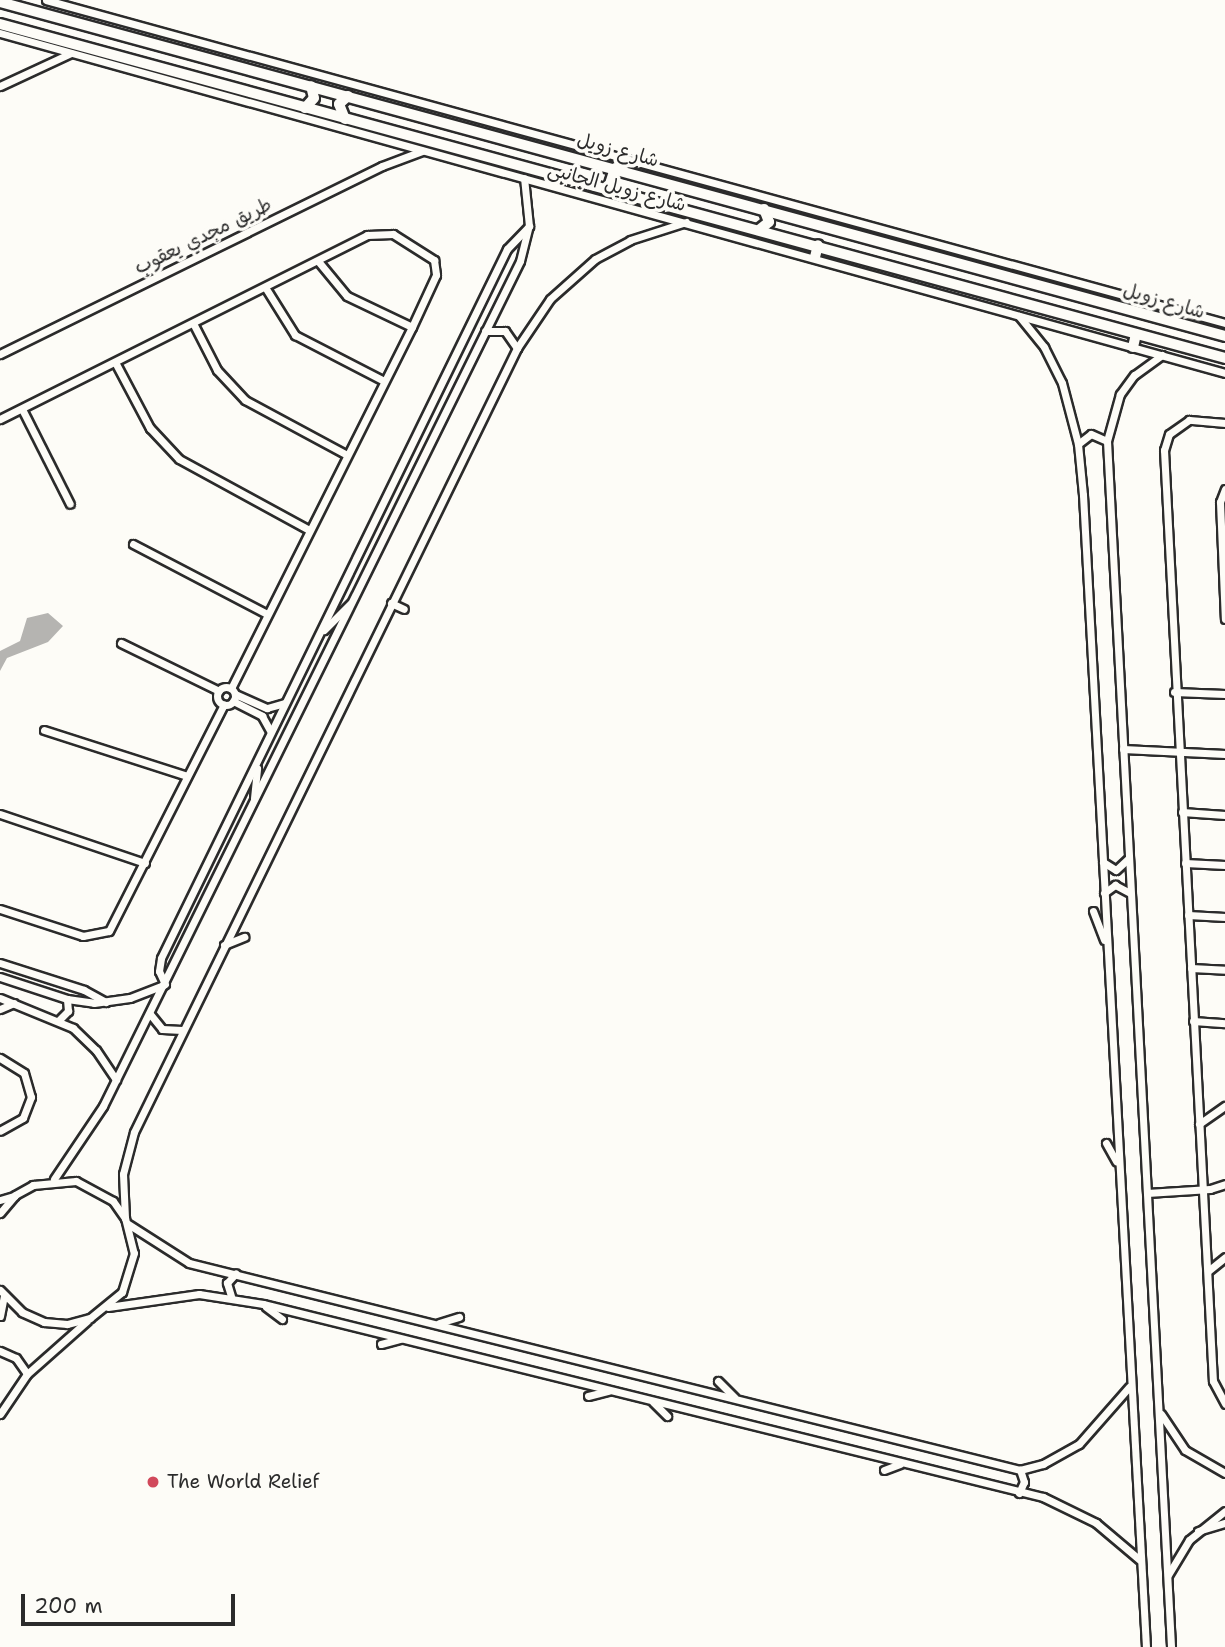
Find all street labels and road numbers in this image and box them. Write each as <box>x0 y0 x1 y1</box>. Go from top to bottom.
street label: شارع زويل <box>575 128 661 172</box>
street label: شارع زويل الجانبى <box>545 158 689 216</box>
street label: طريق مجدي يعقوب <box>131 193 275 279</box>
street label: شارع زويل <box>1121 279 1207 323</box>

